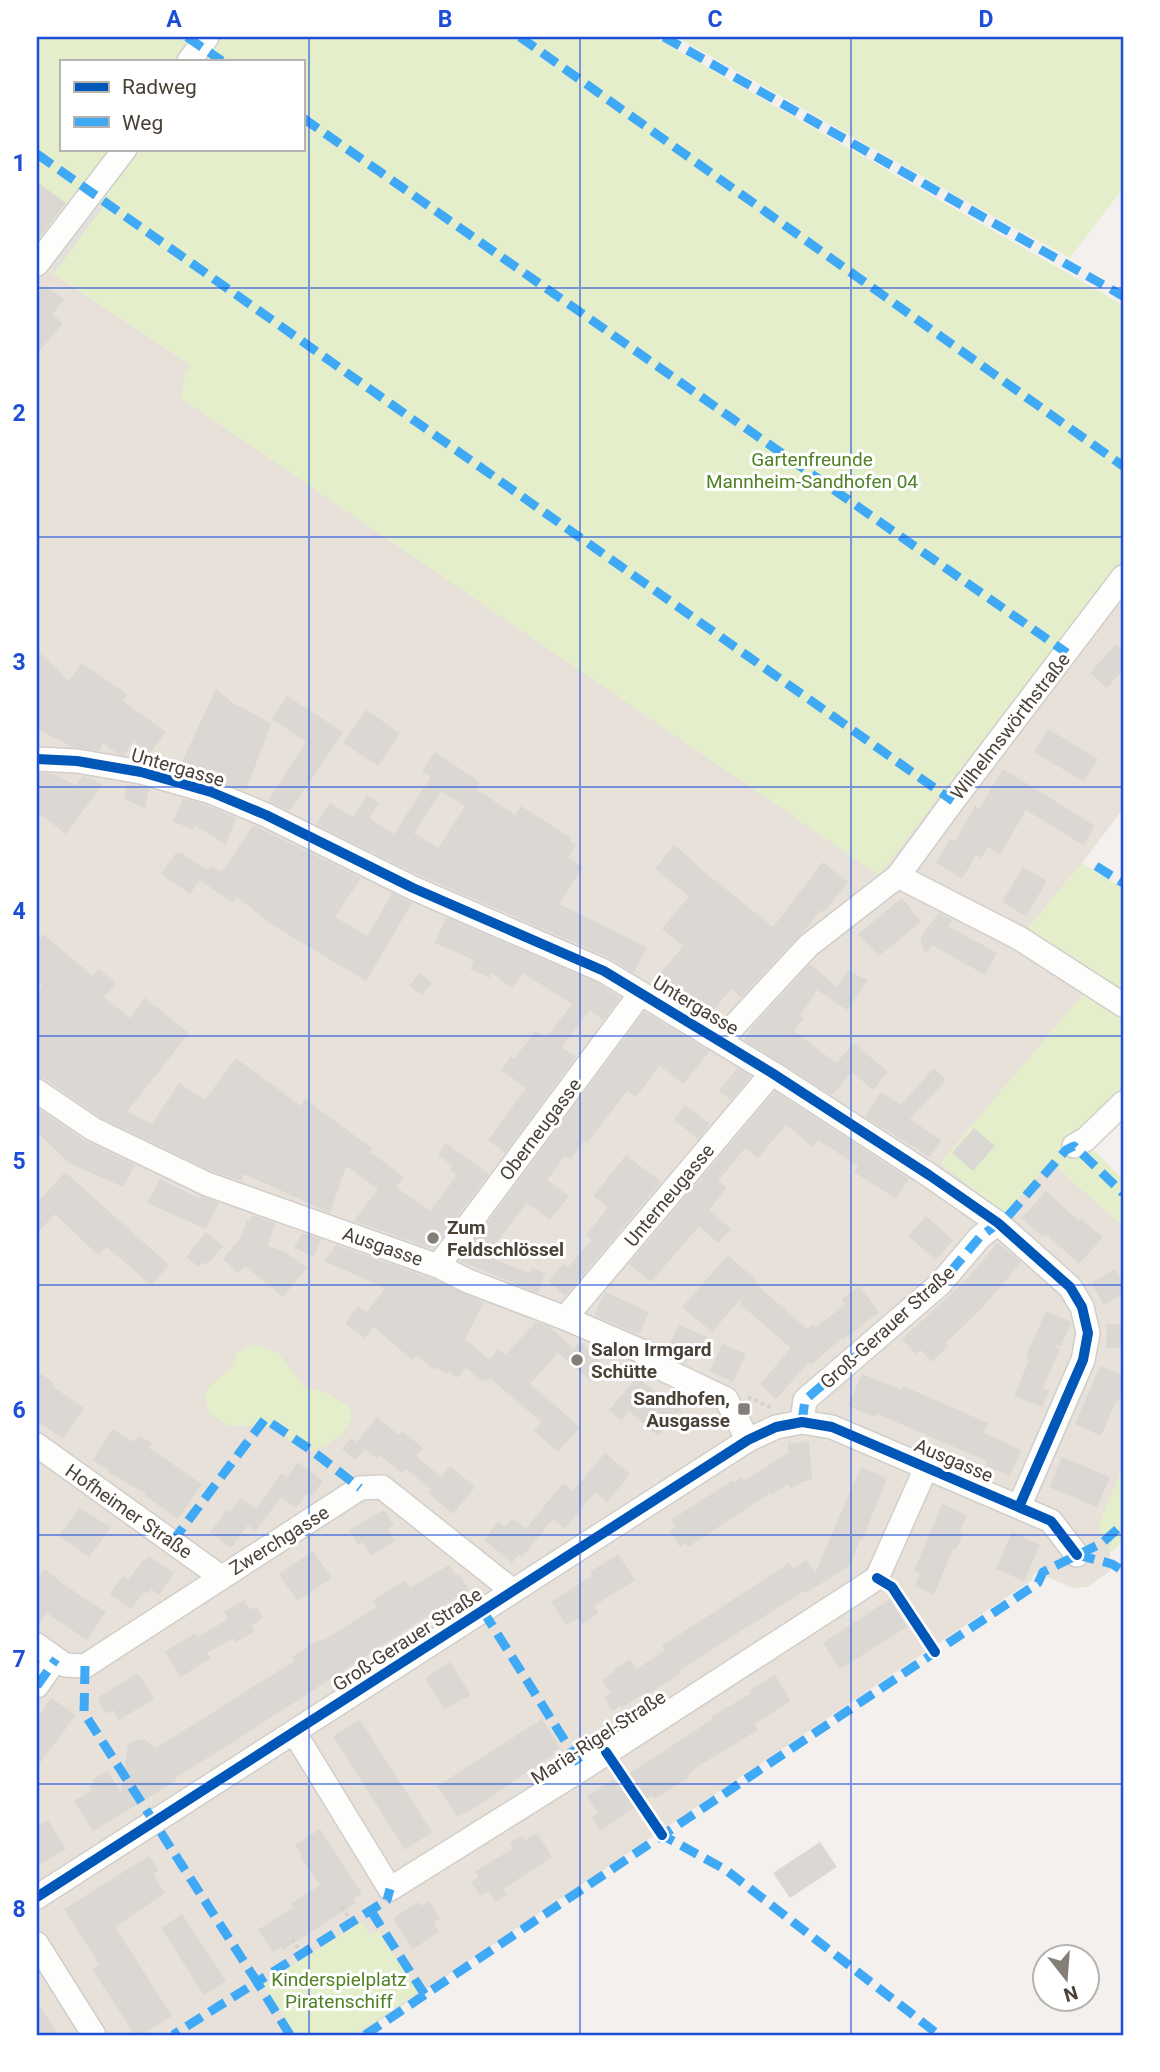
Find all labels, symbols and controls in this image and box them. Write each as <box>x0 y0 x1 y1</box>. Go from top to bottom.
text: A <box>166 6 182 33</box>
text: B <box>438 6 452 33</box>
text: C <box>707 6 723 33</box>
text: D <box>979 6 993 33</box>
legend <box>60 60 304 150</box>
text: Radweg <box>122 75 197 99</box>
text: Weg <box>122 111 163 135</box>
text: 1 <box>12 150 26 177</box>
text: 2 <box>12 400 26 427</box>
park label: Gartenfreunde Mannheim-Sandhofen 04 <box>706 448 918 493</box>
street label: Wilhelmswörthstraße <box>946 648 1075 804</box>
text: 3 <box>12 649 26 676</box>
street label: Untergasse <box>129 743 227 792</box>
text: 4 <box>12 898 26 925</box>
street label: Untergasse <box>649 971 743 1040</box>
street label: Oberneugasse <box>495 1074 586 1185</box>
street label: Unterneugasse <box>620 1139 719 1251</box>
text: 5 <box>12 1148 26 1175</box>
place label: Zum Feldschlössel <box>447 1216 564 1261</box>
street label: Ausgasse <box>340 1222 426 1271</box>
marker: Zum Feldschlössel <box>425 1230 441 1246</box>
street label: Groß-Gerauer Straße <box>815 1261 959 1394</box>
place label: Salon Irmgard Schütte <box>591 1338 711 1383</box>
marker: Salon Irmgard Schütte <box>569 1352 585 1368</box>
place label: Sandhofen, Ausgasse <box>633 1387 730 1432</box>
text: 6 <box>12 1397 26 1424</box>
marker: Sandhofen, Ausgasse <box>736 1401 752 1417</box>
street label: Ausgasse <box>911 1434 997 1487</box>
street label: Hofheimer Straße <box>61 1459 196 1564</box>
street label: Zwerchgasse <box>225 1501 333 1580</box>
street label: Groß-Gerauer Straße <box>328 1583 486 1696</box>
text: 7 <box>12 1646 26 1673</box>
street label: Maria-Rigel-Straße <box>527 1685 670 1789</box>
text: 8 <box>12 1896 26 1923</box>
north arrow <box>1030 1942 1100 2012</box>
park label: Kinderspielplatz Piratenschiff <box>271 1968 407 2013</box>
text: N <box>1061 1981 1081 2007</box>

